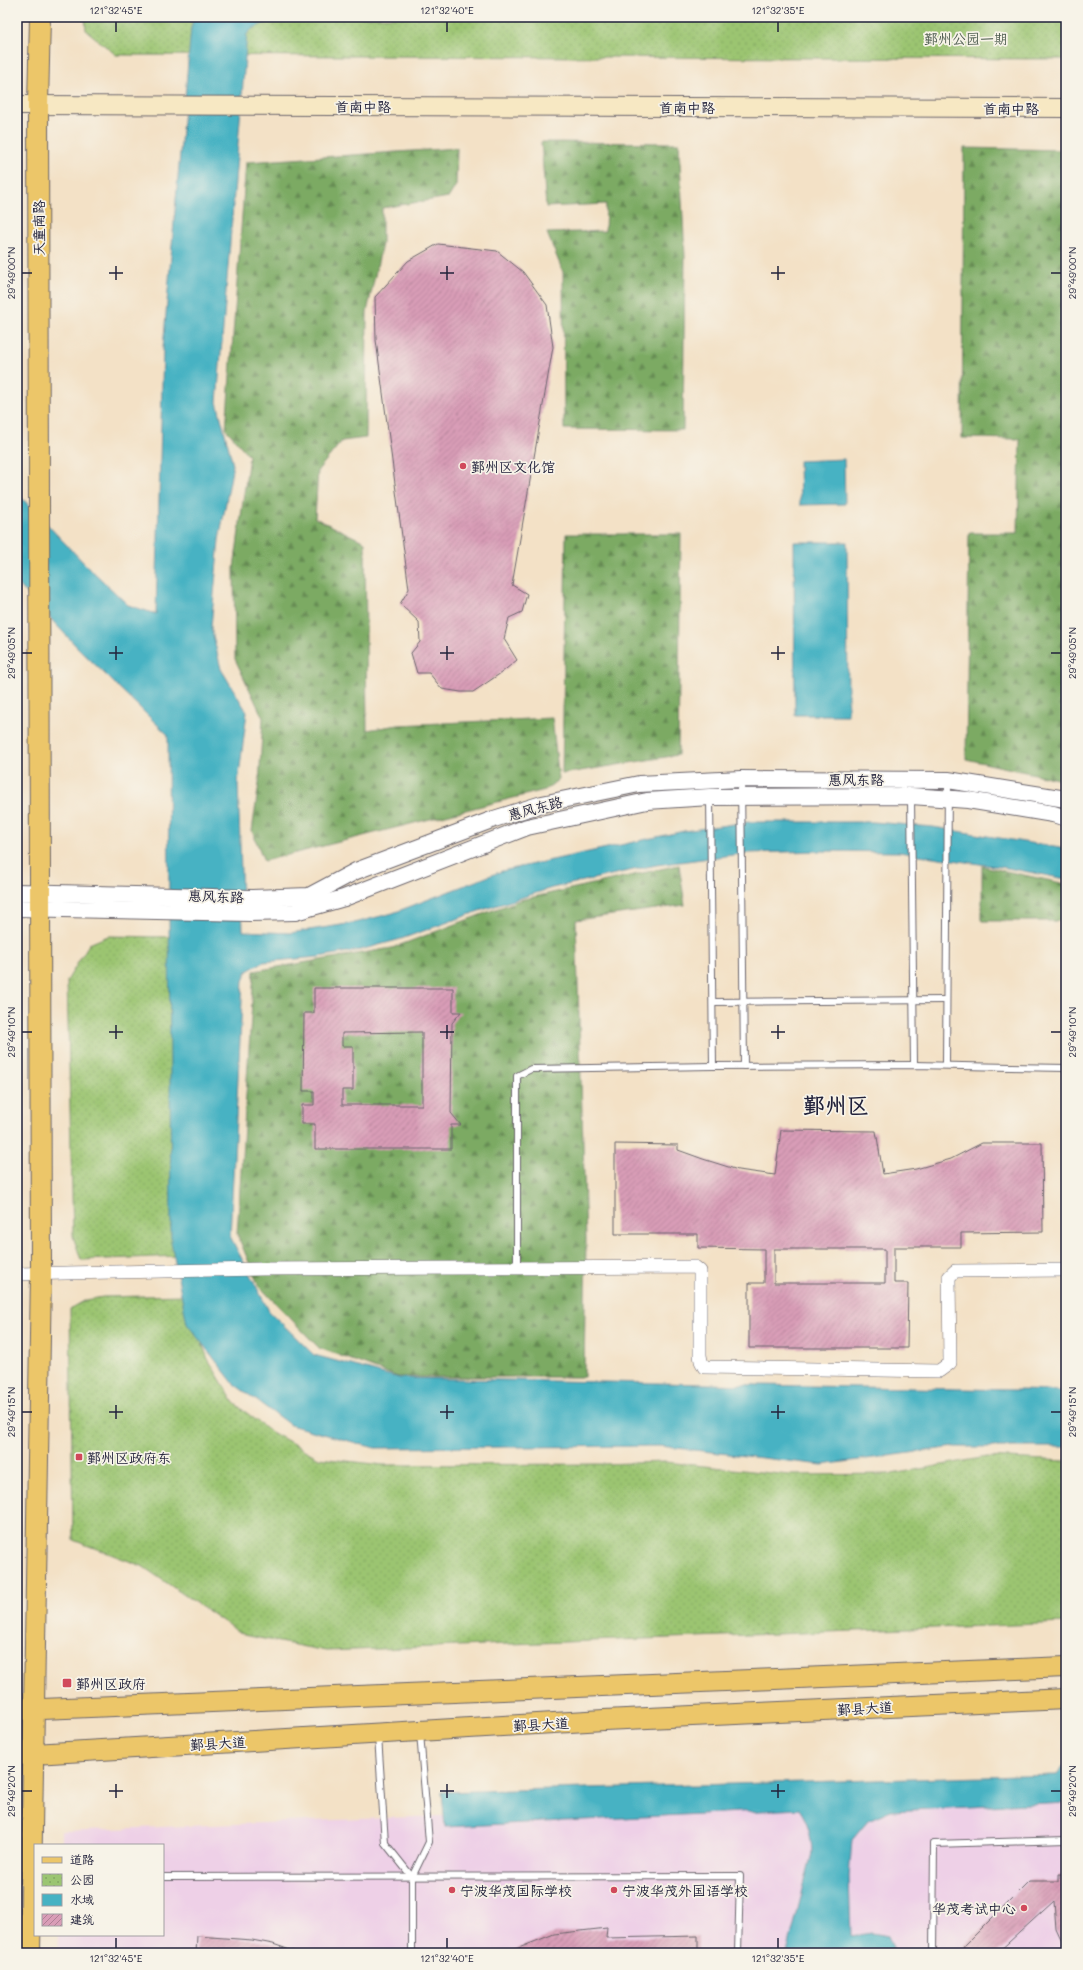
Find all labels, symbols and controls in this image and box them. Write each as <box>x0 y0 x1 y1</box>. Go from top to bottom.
text: 121°32'45"E <box>90 3 143 17</box>
text: 121°32'40"E <box>420 3 474 17</box>
text: 121°32'35"E <box>752 3 805 17</box>
park label: 鄞州公园一期 <box>924 29 1008 48</box>
street label: 首南中路 <box>335 97 391 116</box>
street label: 首南中路 <box>659 98 715 117</box>
street label: 首南中路 <box>983 99 1039 118</box>
street label: 天童南路 <box>29 200 48 256</box>
text: 29°49'00"N <box>4 247 18 299</box>
text: 29°49'00"N <box>1065 247 1079 299</box>
place label: 鄞州区文化馆 <box>471 457 555 476</box>
marker: 鄞州区文化馆 <box>458 461 468 471</box>
text: 29°49'05"N <box>4 627 18 679</box>
text: 29°49'05"N <box>1065 627 1079 679</box>
street label: 惠风东路 <box>828 770 884 789</box>
street label: 惠风东路 <box>505 792 565 824</box>
street label: 惠风东路 <box>188 886 244 906</box>
text: 29°49'10"N <box>4 1007 18 1057</box>
text: 29°49'10"N <box>1065 1007 1079 1057</box>
district label: 鄞州区 <box>803 1090 869 1119</box>
text: 29°49'15"N <box>4 1387 18 1437</box>
text: 29°49'15"N <box>1065 1387 1079 1437</box>
place label: 鄞州区政府东 <box>87 1448 171 1467</box>
marker: 鄞州区政府东 <box>74 1452 84 1462</box>
place label: 鄞州区政府 <box>76 1674 146 1693</box>
marker: 鄞州区政府 <box>61 1677 73 1689</box>
street label: 鄞县大道 <box>837 1697 893 1719</box>
street label: 鄞县大道 <box>513 1713 569 1735</box>
street label: 鄞县大道 <box>190 1732 246 1754</box>
text: 29°49'20"N <box>4 1765 18 1817</box>
text: 29°49'20"N <box>1065 1765 1079 1817</box>
legend <box>34 1844 164 1936</box>
text: 道路 <box>70 1851 94 1867</box>
text: 公园 <box>70 1871 94 1887</box>
place label: 宁波华茂国际学校 <box>460 1881 572 1900</box>
place label: 宁波华茂外国语学校 <box>622 1881 748 1900</box>
marker: 宁波华茂国际学校 <box>447 1885 457 1895</box>
marker: 宁波华茂外国语学校 <box>609 1885 619 1895</box>
text: 水域 <box>70 1891 94 1907</box>
place label: 华茂考试中心 <box>932 1899 1016 1918</box>
marker: 华茂考试中心 <box>1019 1903 1029 1913</box>
text: 建筑 <box>70 1911 94 1927</box>
text: 121°32'45"E <box>90 1951 143 1965</box>
text: 121°32'40"E <box>420 1951 474 1965</box>
text: 121°32'35"E <box>752 1951 805 1965</box>

